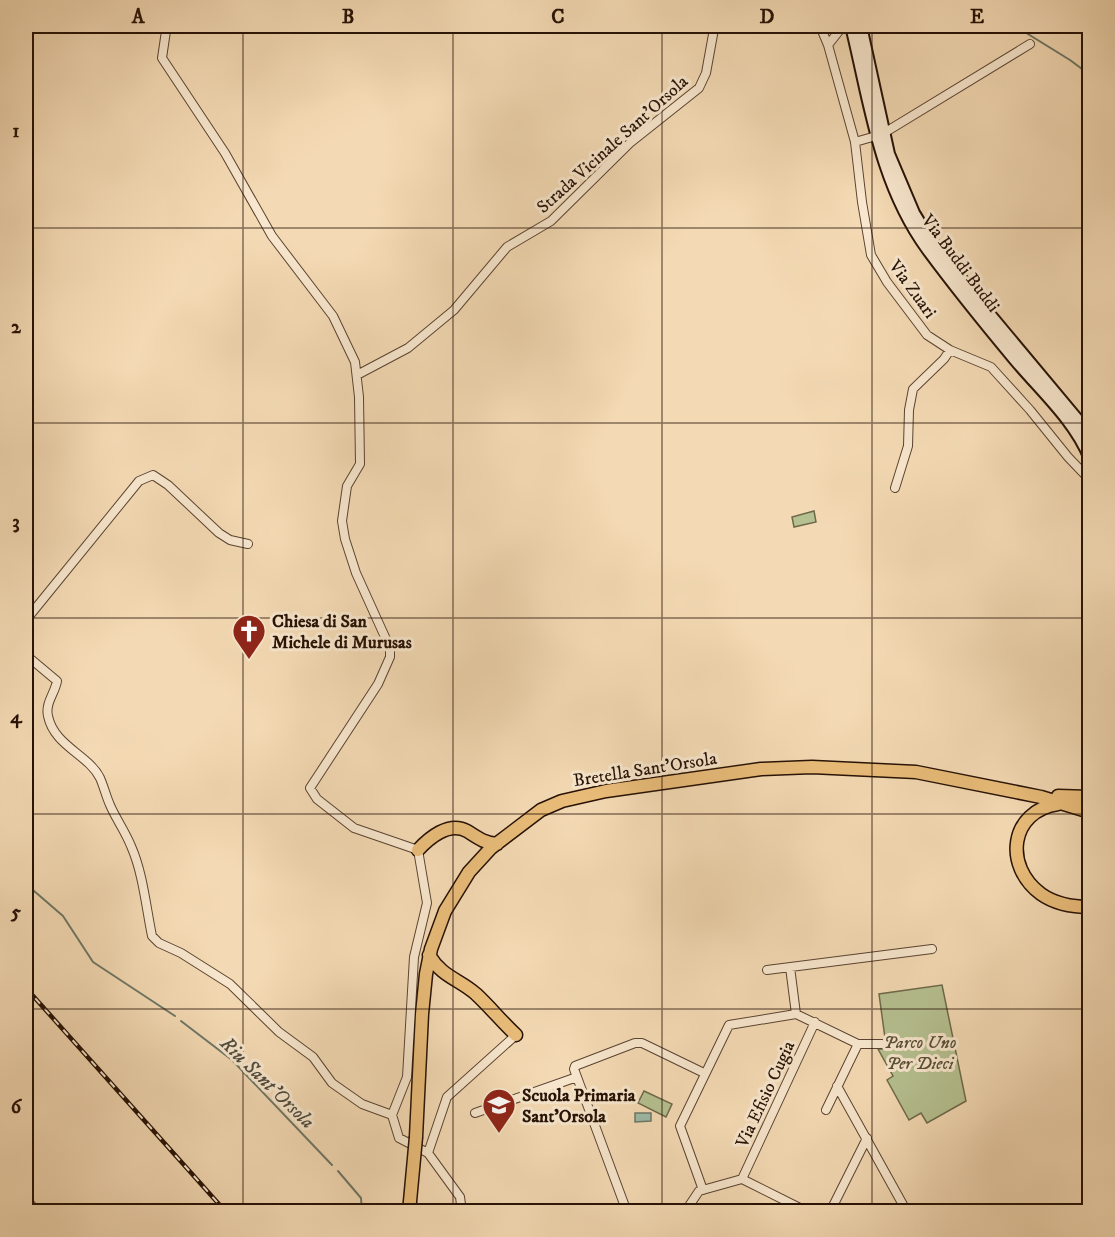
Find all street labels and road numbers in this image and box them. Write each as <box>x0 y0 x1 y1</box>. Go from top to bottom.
street label: Strada Vicinale Sant'Orsola <box>532 71 693 218</box>
street label: Via Buddi Buddi <box>916 210 1004 317</box>
street label: Via Zuari <box>883 255 941 323</box>
street label: Bretella Sant'Orsola <box>572 748 719 792</box>
street label: Via Efisio Cugia <box>731 1037 800 1152</box>

